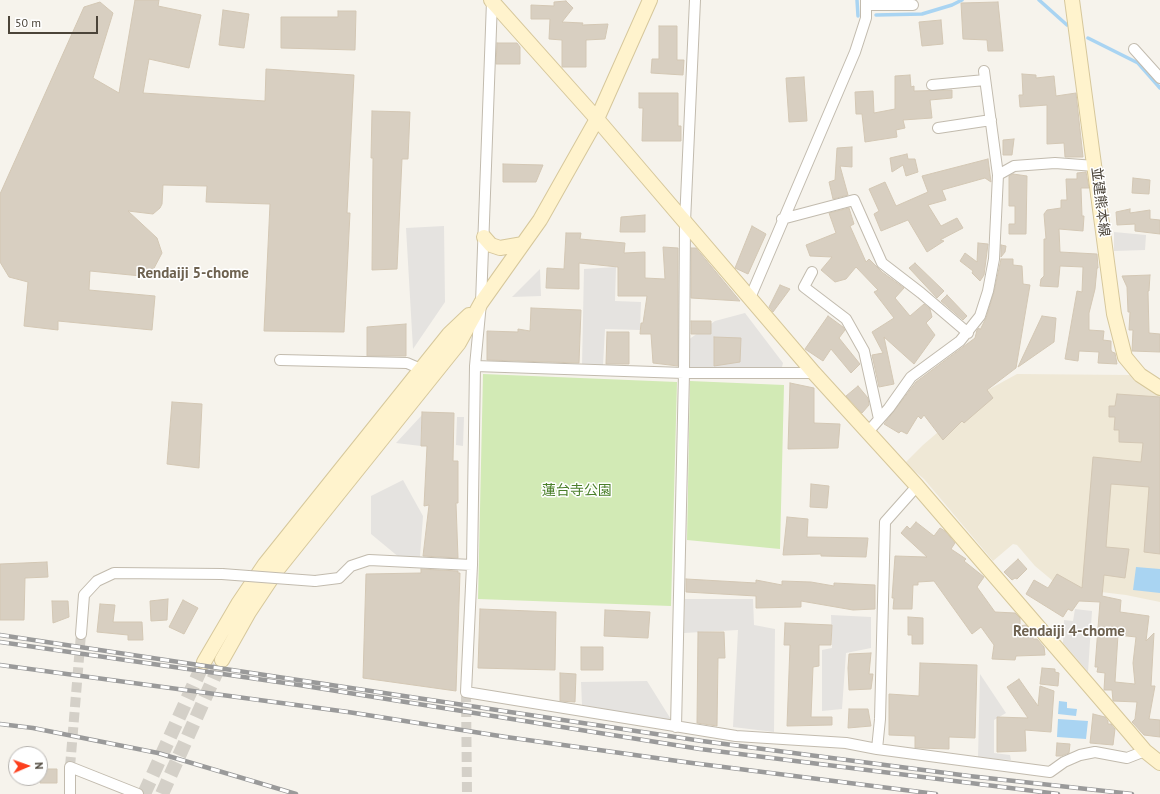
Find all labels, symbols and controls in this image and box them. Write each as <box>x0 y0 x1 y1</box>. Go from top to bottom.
scale bar <box>10 8 100 34</box>
text: 50 m <box>15 15 41 30</box>
street label: 並建熊本線 <box>1087 166 1113 238</box>
district label: Rendaiji 5-chome <box>137 265 249 283</box>
park label: 蓮台寺公園 <box>542 483 612 499</box>
district label: Rendaiji 4-chome <box>1013 623 1125 641</box>
north arrow <box>8 746 48 786</box>
text: N <box>32 762 46 769</box>

